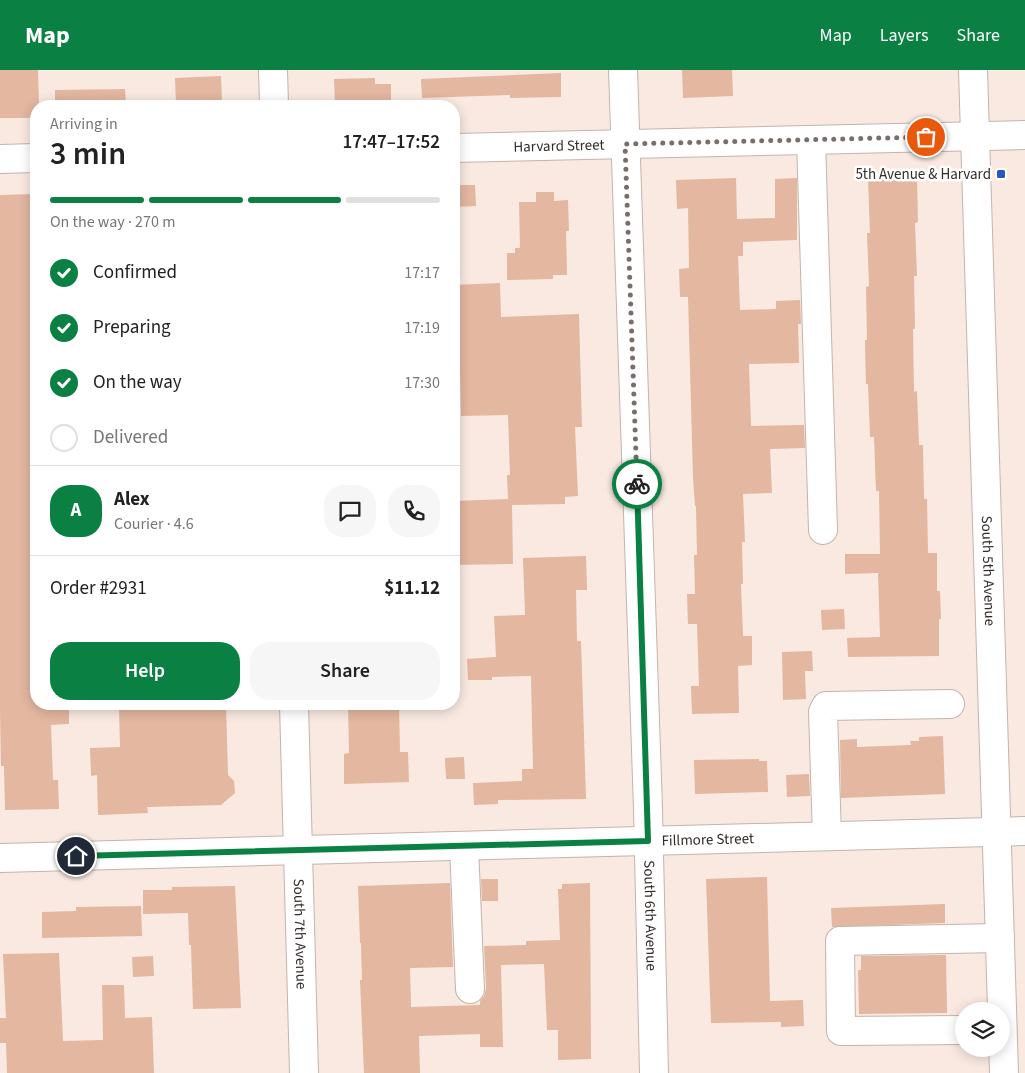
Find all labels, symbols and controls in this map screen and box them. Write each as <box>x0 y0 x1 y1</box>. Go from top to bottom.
text: Map <box>25 18 70 53</box>
text: Map <box>820 23 852 48</box>
text: Layers <box>880 23 929 48</box>
text: Share <box>957 23 1000 48</box>
text: Arriving in <box>50 113 118 135</box>
pin <box>905 116 947 158</box>
icon: bag <box>912 123 940 151</box>
text: 17:47–17:52 <box>342 129 440 156</box>
text: 3 min <box>50 131 126 177</box>
street label: Harvard Street <box>513 134 605 157</box>
place label: 5th Avenue & Harvard <box>855 164 991 185</box>
marker: 5th Avenue & Harvard <box>995 168 1007 180</box>
text: On the way · 270 m <box>50 211 175 233</box>
icon: check <box>50 259 78 287</box>
text: Confirmed <box>93 259 177 286</box>
text: 17:17 <box>404 262 440 284</box>
icon: check <box>50 314 78 342</box>
text: Preparing <box>93 314 171 341</box>
text: 17:19 <box>404 317 440 339</box>
icon: check <box>50 369 78 397</box>
text: On the way <box>93 369 182 396</box>
text: 17:30 <box>404 372 440 394</box>
text: Delivered <box>93 424 168 451</box>
courier <box>612 459 662 509</box>
icon: bike <box>623 470 651 498</box>
button: chat <box>324 485 376 537</box>
button: phone <box>388 485 440 537</box>
text: Alex <box>114 486 150 513</box>
text: A <box>71 497 81 524</box>
text: Courier · 4.6 <box>114 513 194 535</box>
street label: South 5th Avenue <box>976 515 1001 626</box>
text: Order #2931 <box>50 575 147 602</box>
text: $11.12 <box>384 575 440 602</box>
button: Help <box>50 642 240 700</box>
button: Share <box>250 642 440 700</box>
street label: Fillmore Street <box>661 828 754 851</box>
pin <box>55 835 97 877</box>
icon: home <box>62 842 90 870</box>
street label: South 6th Avenue <box>639 860 662 971</box>
street label: South 7th Avenue <box>288 878 312 989</box>
map controls <box>955 1002 1010 1057</box>
button: layers <box>955 1002 1010 1057</box>

